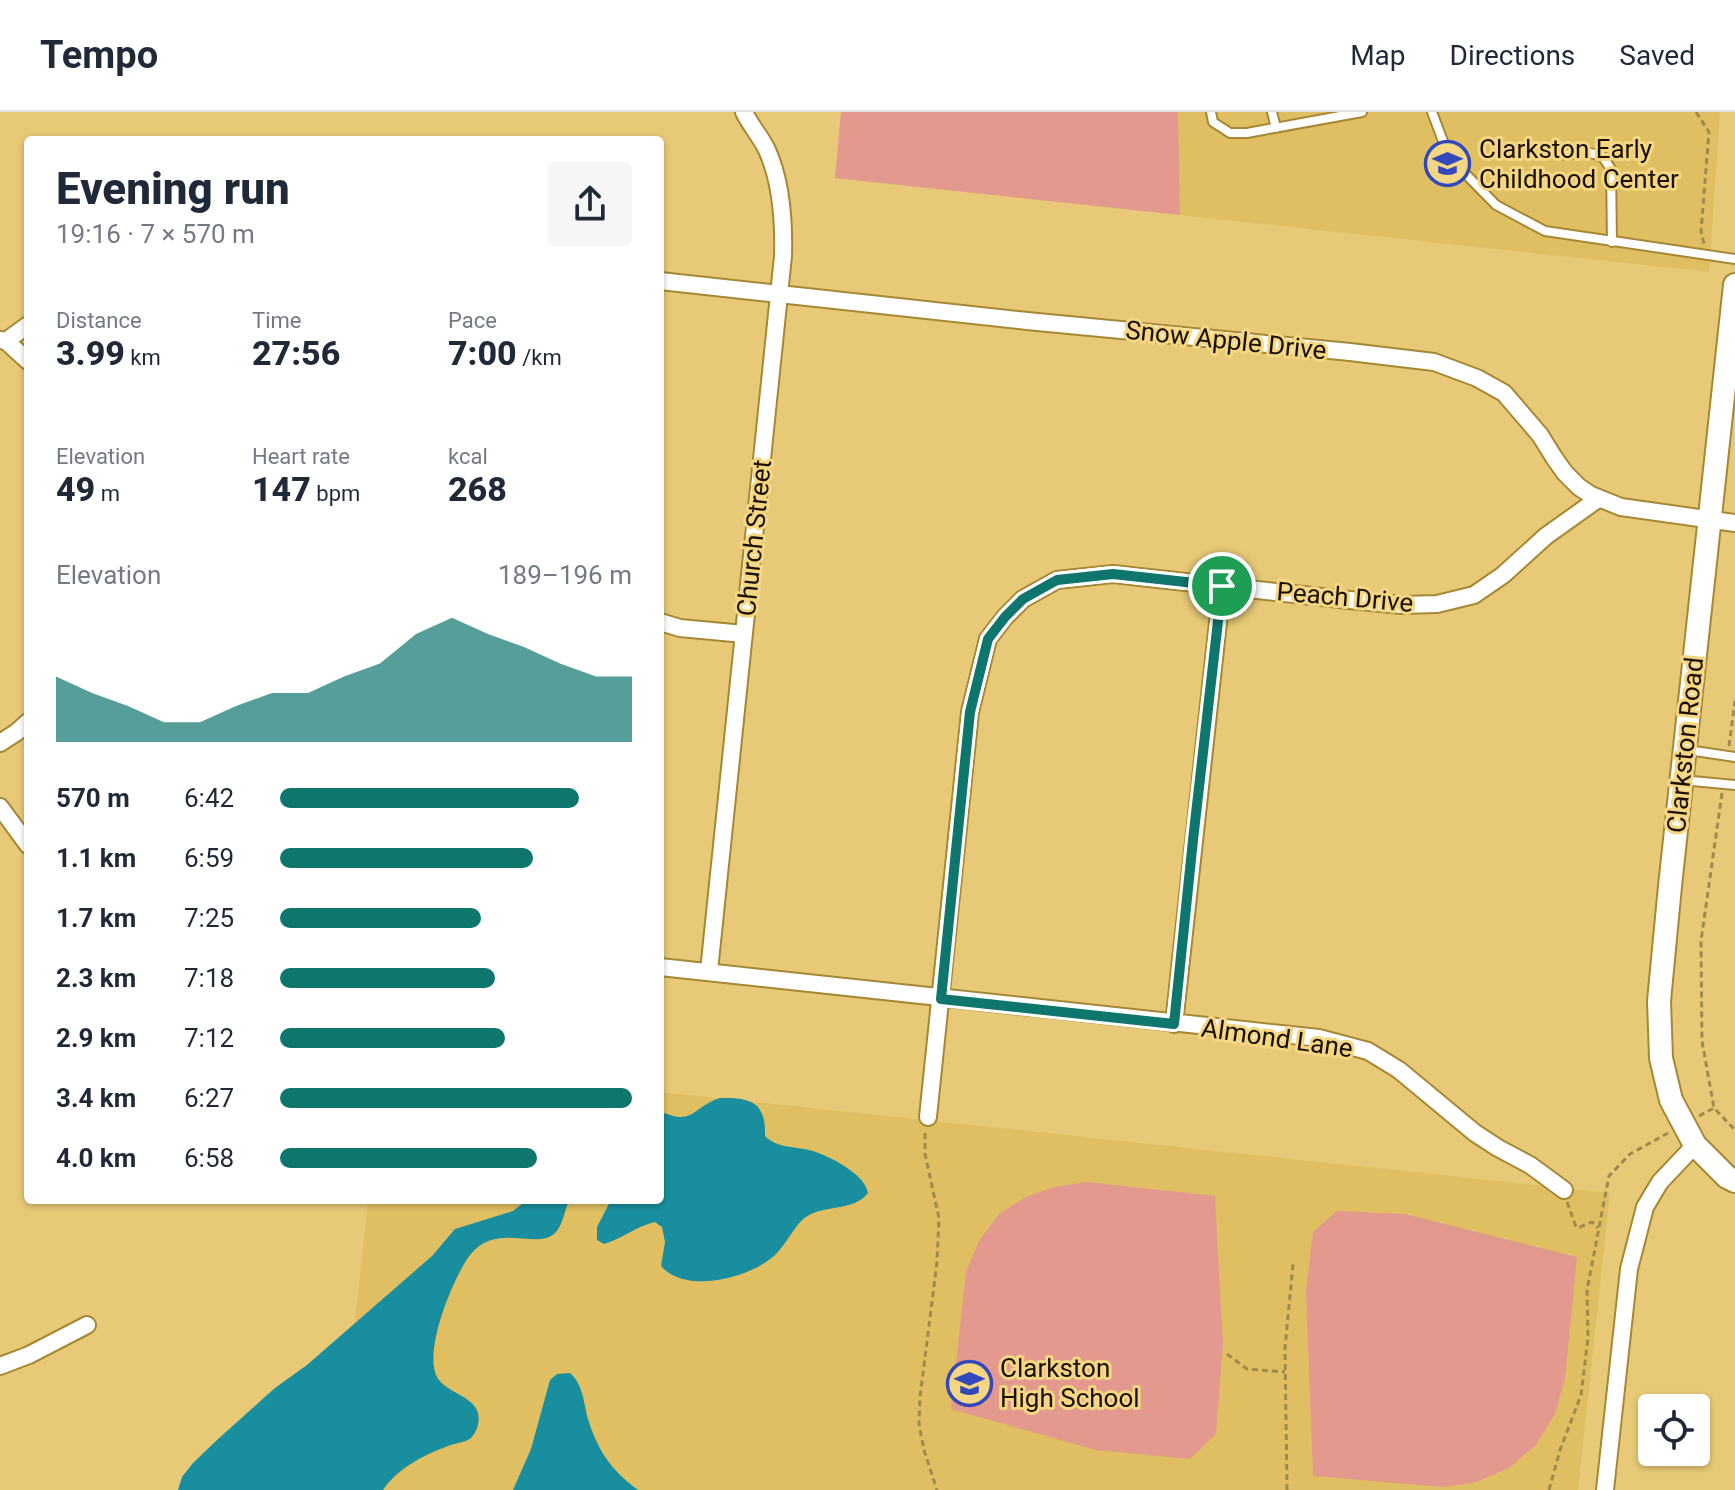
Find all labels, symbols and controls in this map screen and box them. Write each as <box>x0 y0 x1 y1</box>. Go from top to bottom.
text: Tempo <box>40 33 158 77</box>
text: Map <box>1350 39 1406 72</box>
text: Directions <box>1450 39 1575 72</box>
text: Saved <box>1619 39 1695 72</box>
place label: Clarkston Early Childhood Center <box>1479 134 1679 194</box>
school or university icon: Clarkston Early Childhood Center <box>1424 140 1472 188</box>
button: share <box>548 162 632 246</box>
text: Evening run <box>56 163 290 215</box>
text: 19:16 · 7 × 570 m <box>56 219 255 249</box>
text: Distance <box>56 308 142 333</box>
text: Time <box>252 308 301 333</box>
text: Pace <box>448 308 497 333</box>
street label: Snow Apple Drive <box>1124 315 1328 365</box>
text: 3.99 <box>56 333 125 373</box>
text: 27:56 <box>252 333 340 373</box>
text: 7:00 <box>448 333 517 373</box>
text: km <box>125 345 161 370</box>
text: /km <box>517 345 562 370</box>
text: Elevation <box>56 444 145 469</box>
text: Heart rate <box>252 444 350 469</box>
text: kcal <box>448 444 488 469</box>
street label: Church Street <box>731 458 777 618</box>
text: 49 <box>56 469 95 509</box>
text: 147 <box>252 469 311 509</box>
text: 268 <box>448 469 507 509</box>
text: m <box>95 481 120 506</box>
text: bpm <box>311 481 360 506</box>
pin <box>1188 552 1256 620</box>
text: Elevation <box>56 560 161 590</box>
text: 189–196 m <box>498 560 632 590</box>
icon: arrive <box>1200 564 1244 608</box>
street label: Peach Drive <box>1275 576 1415 618</box>
street label: Clarkston Road <box>1661 656 1709 834</box>
text: 570 m <box>56 783 130 813</box>
text: 6:42 <box>184 783 234 813</box>
text: 1.1 km <box>56 843 136 873</box>
text: 6:59 <box>184 843 234 873</box>
text: 1.7 km <box>56 903 136 933</box>
text: 7:25 <box>184 903 234 933</box>
text: 2.3 km <box>56 963 136 993</box>
text: 7:18 <box>184 963 234 993</box>
street label: Almond Lane <box>1199 1013 1355 1063</box>
text: 2.9 km <box>56 1023 136 1053</box>
text: 7:12 <box>184 1023 234 1053</box>
text: 3.4 km <box>56 1083 136 1113</box>
text: 6:27 <box>184 1083 234 1113</box>
text: 4.0 km <box>56 1143 136 1173</box>
text: 6:58 <box>184 1143 234 1173</box>
place label: Clarkston High School <box>1000 1353 1140 1413</box>
school or university icon: Clarkston High School <box>945 1359 993 1407</box>
map controls <box>1638 1394 1710 1466</box>
button: locate <box>1638 1394 1710 1466</box>

